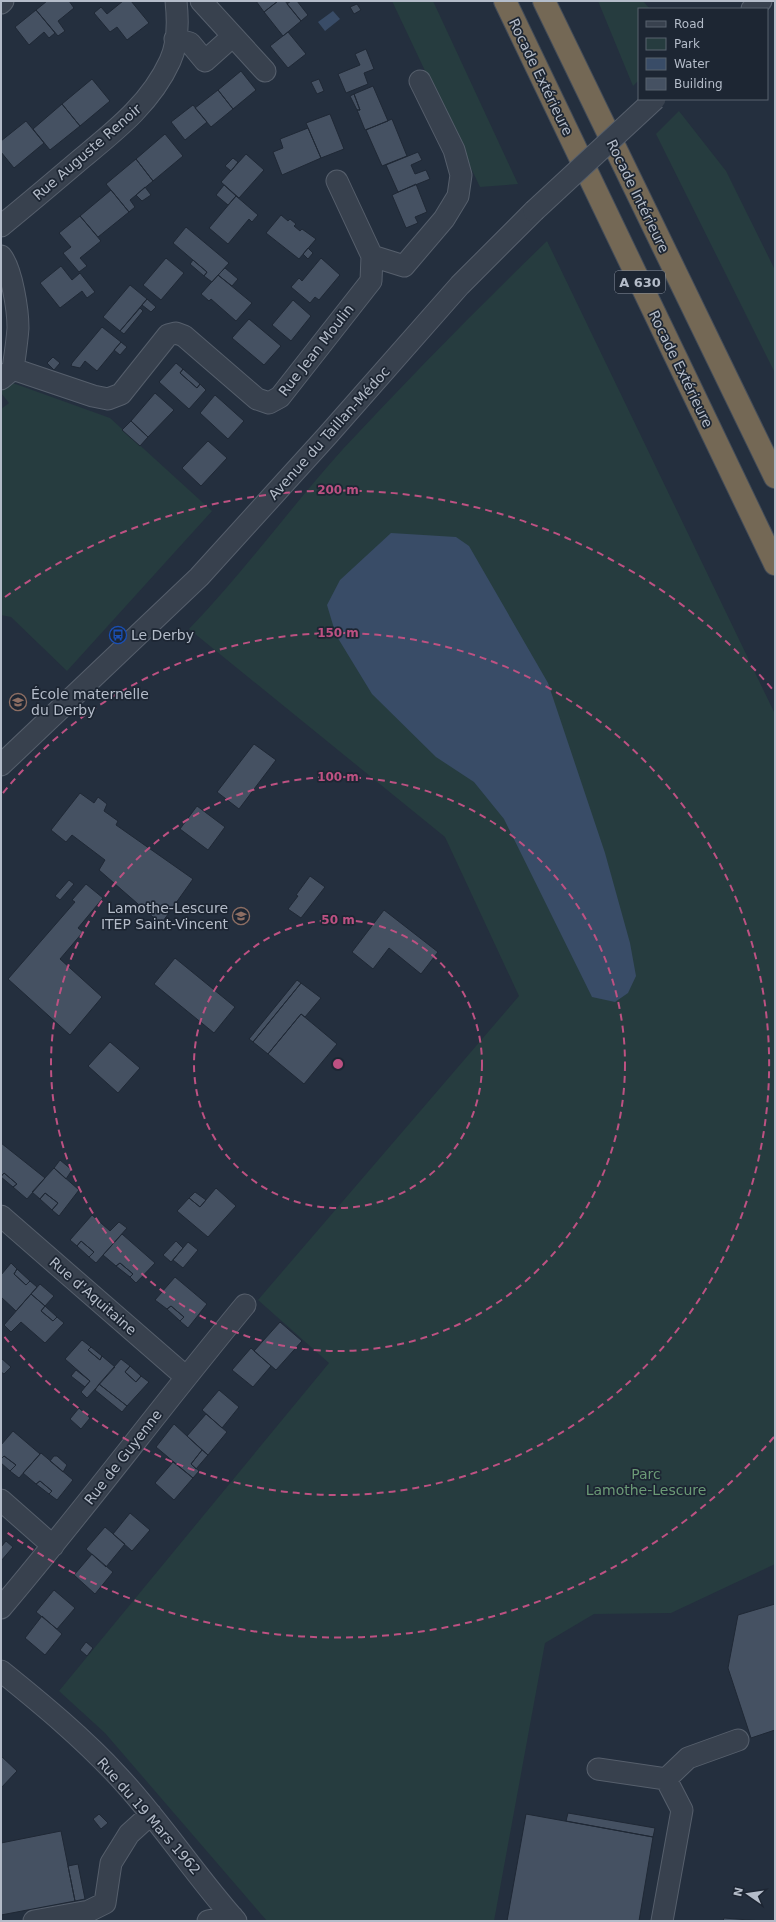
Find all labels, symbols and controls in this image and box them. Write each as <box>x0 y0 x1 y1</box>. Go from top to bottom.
legend <box>638 8 768 100</box>
street label: Rocade Extérieure <box>506 16 576 138</box>
text: Road <box>674 17 704 31</box>
text: Park <box>674 37 700 51</box>
text: Water <box>674 57 710 71</box>
text: Building <box>674 77 723 91</box>
street label: Rue Auguste Renoir <box>30 101 144 203</box>
street label: Rocade Intérieure <box>604 137 672 255</box>
road number: A 630 <box>615 271 665 293</box>
street label: Rue Jean Moulin <box>275 301 357 399</box>
street label: Rocade Extérieure <box>646 308 716 430</box>
street label: Avenue du Taillan-Médoc <box>265 363 393 503</box>
text: 200 m <box>317 483 359 497</box>
bus stop icon: Le Derby <box>108 625 128 645</box>
text: 150 m <box>317 626 359 640</box>
place label: Le Derby <box>131 627 194 643</box>
place label: École maternelle du Derby <box>31 686 149 718</box>
school or university icon: École maternelle du Derby <box>8 692 28 712</box>
text: 100 m <box>317 770 359 784</box>
place label: Lamothe-Lescure ITEP Saint-Vincent <box>101 900 229 932</box>
school or university icon: Lamothe-Lescure ITEP Saint-Vincent <box>231 906 251 926</box>
text: 50 m <box>321 913 355 927</box>
centre of rings <box>331 1057 345 1071</box>
street label: Rue d'Aquitaine <box>46 1254 140 1338</box>
street label: Rue de Guyenne <box>81 1406 165 1508</box>
park label: Parc Lamothe-Lescure <box>586 1466 706 1498</box>
street label: Rue du 19 Mars 1962 <box>94 1754 204 1878</box>
north arrow <box>728 1874 768 1914</box>
text: N <box>731 1886 746 1898</box>

